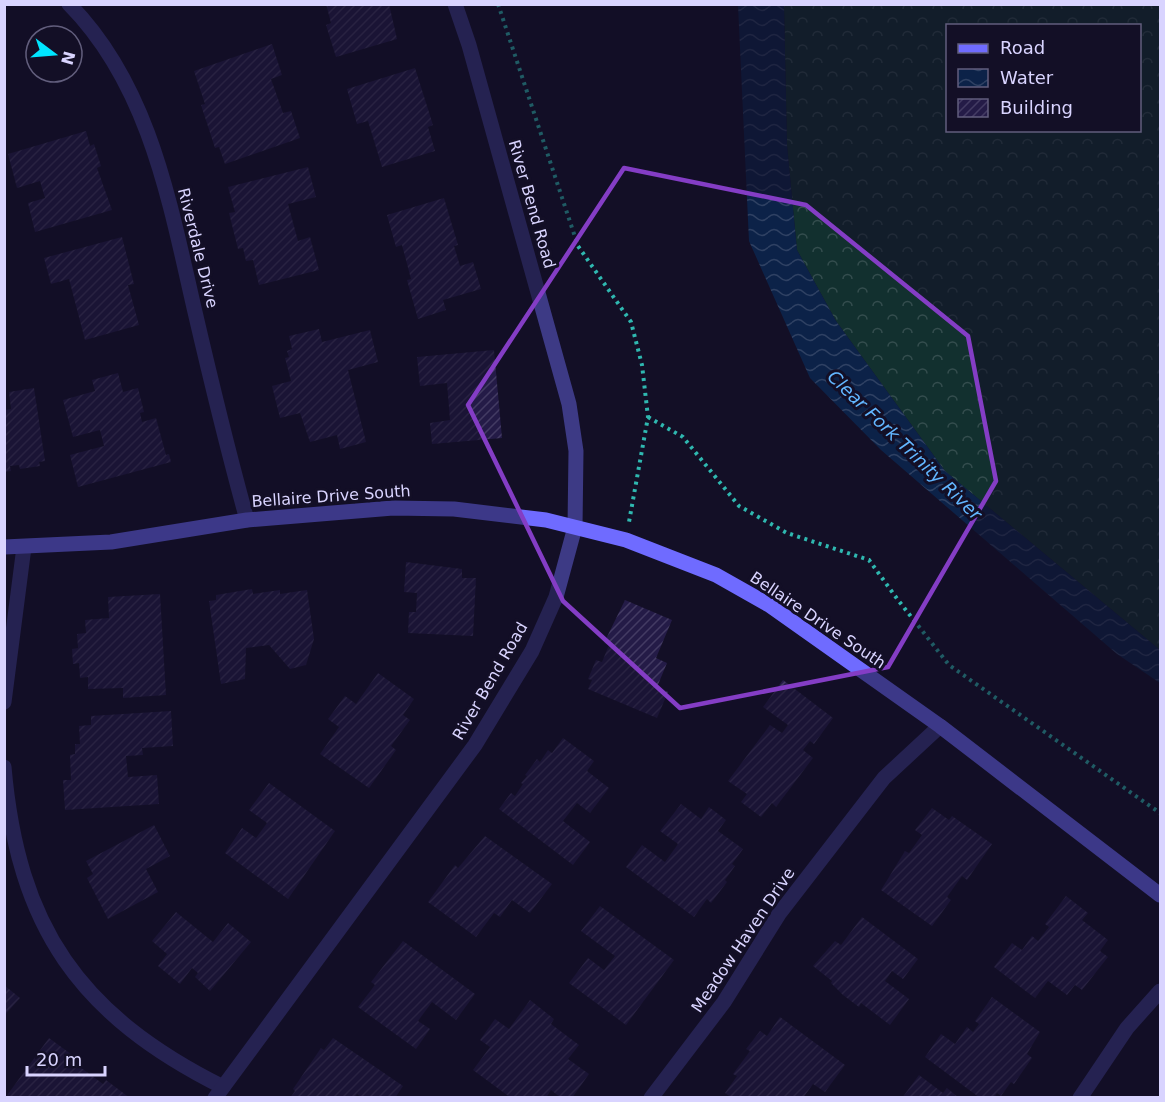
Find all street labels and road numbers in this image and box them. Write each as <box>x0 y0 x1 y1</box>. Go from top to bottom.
street label: River Bend Road <box>505 138 559 270</box>
street label: Riverdale Drive <box>174 186 222 310</box>
street label: Bellaire Drive South <box>251 481 411 511</box>
street label: Bellaire Drive South <box>747 568 889 672</box>
street label: River Bend Road <box>449 619 531 743</box>
street label: Meadow Haven Drive <box>687 864 799 1016</box>

